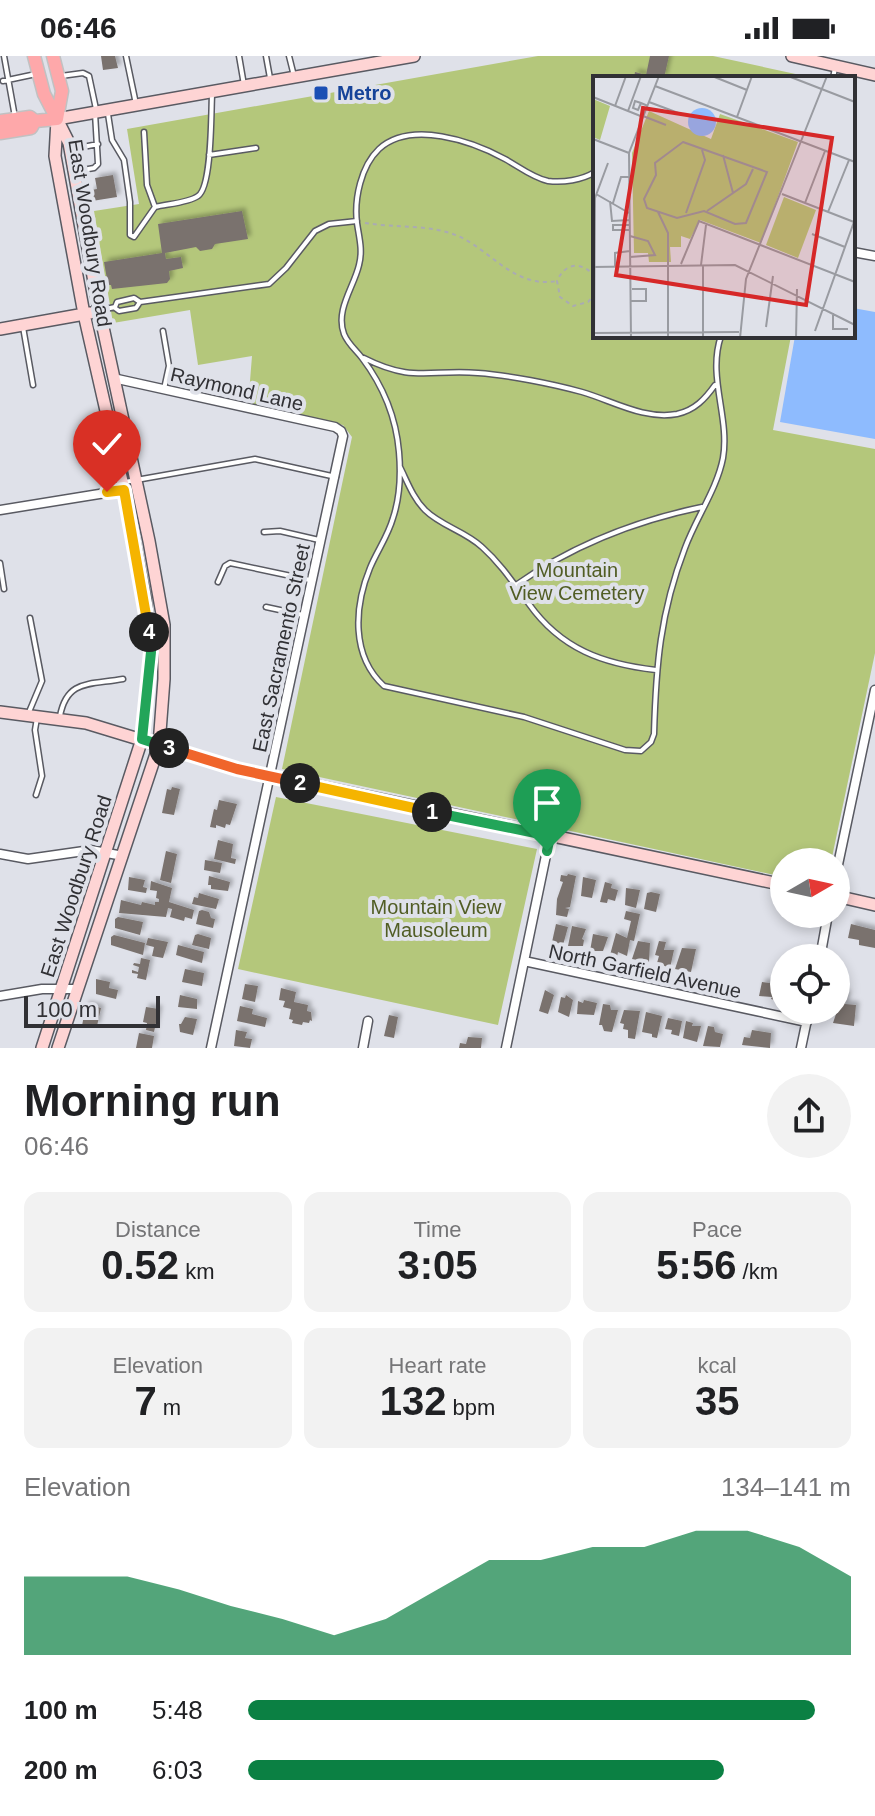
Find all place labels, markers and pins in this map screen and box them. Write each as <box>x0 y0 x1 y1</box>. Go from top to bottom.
place label: Metro <box>337 82 391 104</box>
marker: Metro <box>312 84 330 102</box>
pin <box>73 410 141 492</box>
pin: 4 <box>129 612 169 652</box>
pin: 3 <box>149 728 189 768</box>
pin: 2 <box>280 763 320 803</box>
pin <box>513 769 581 851</box>
pin: 1 <box>412 792 452 832</box>

